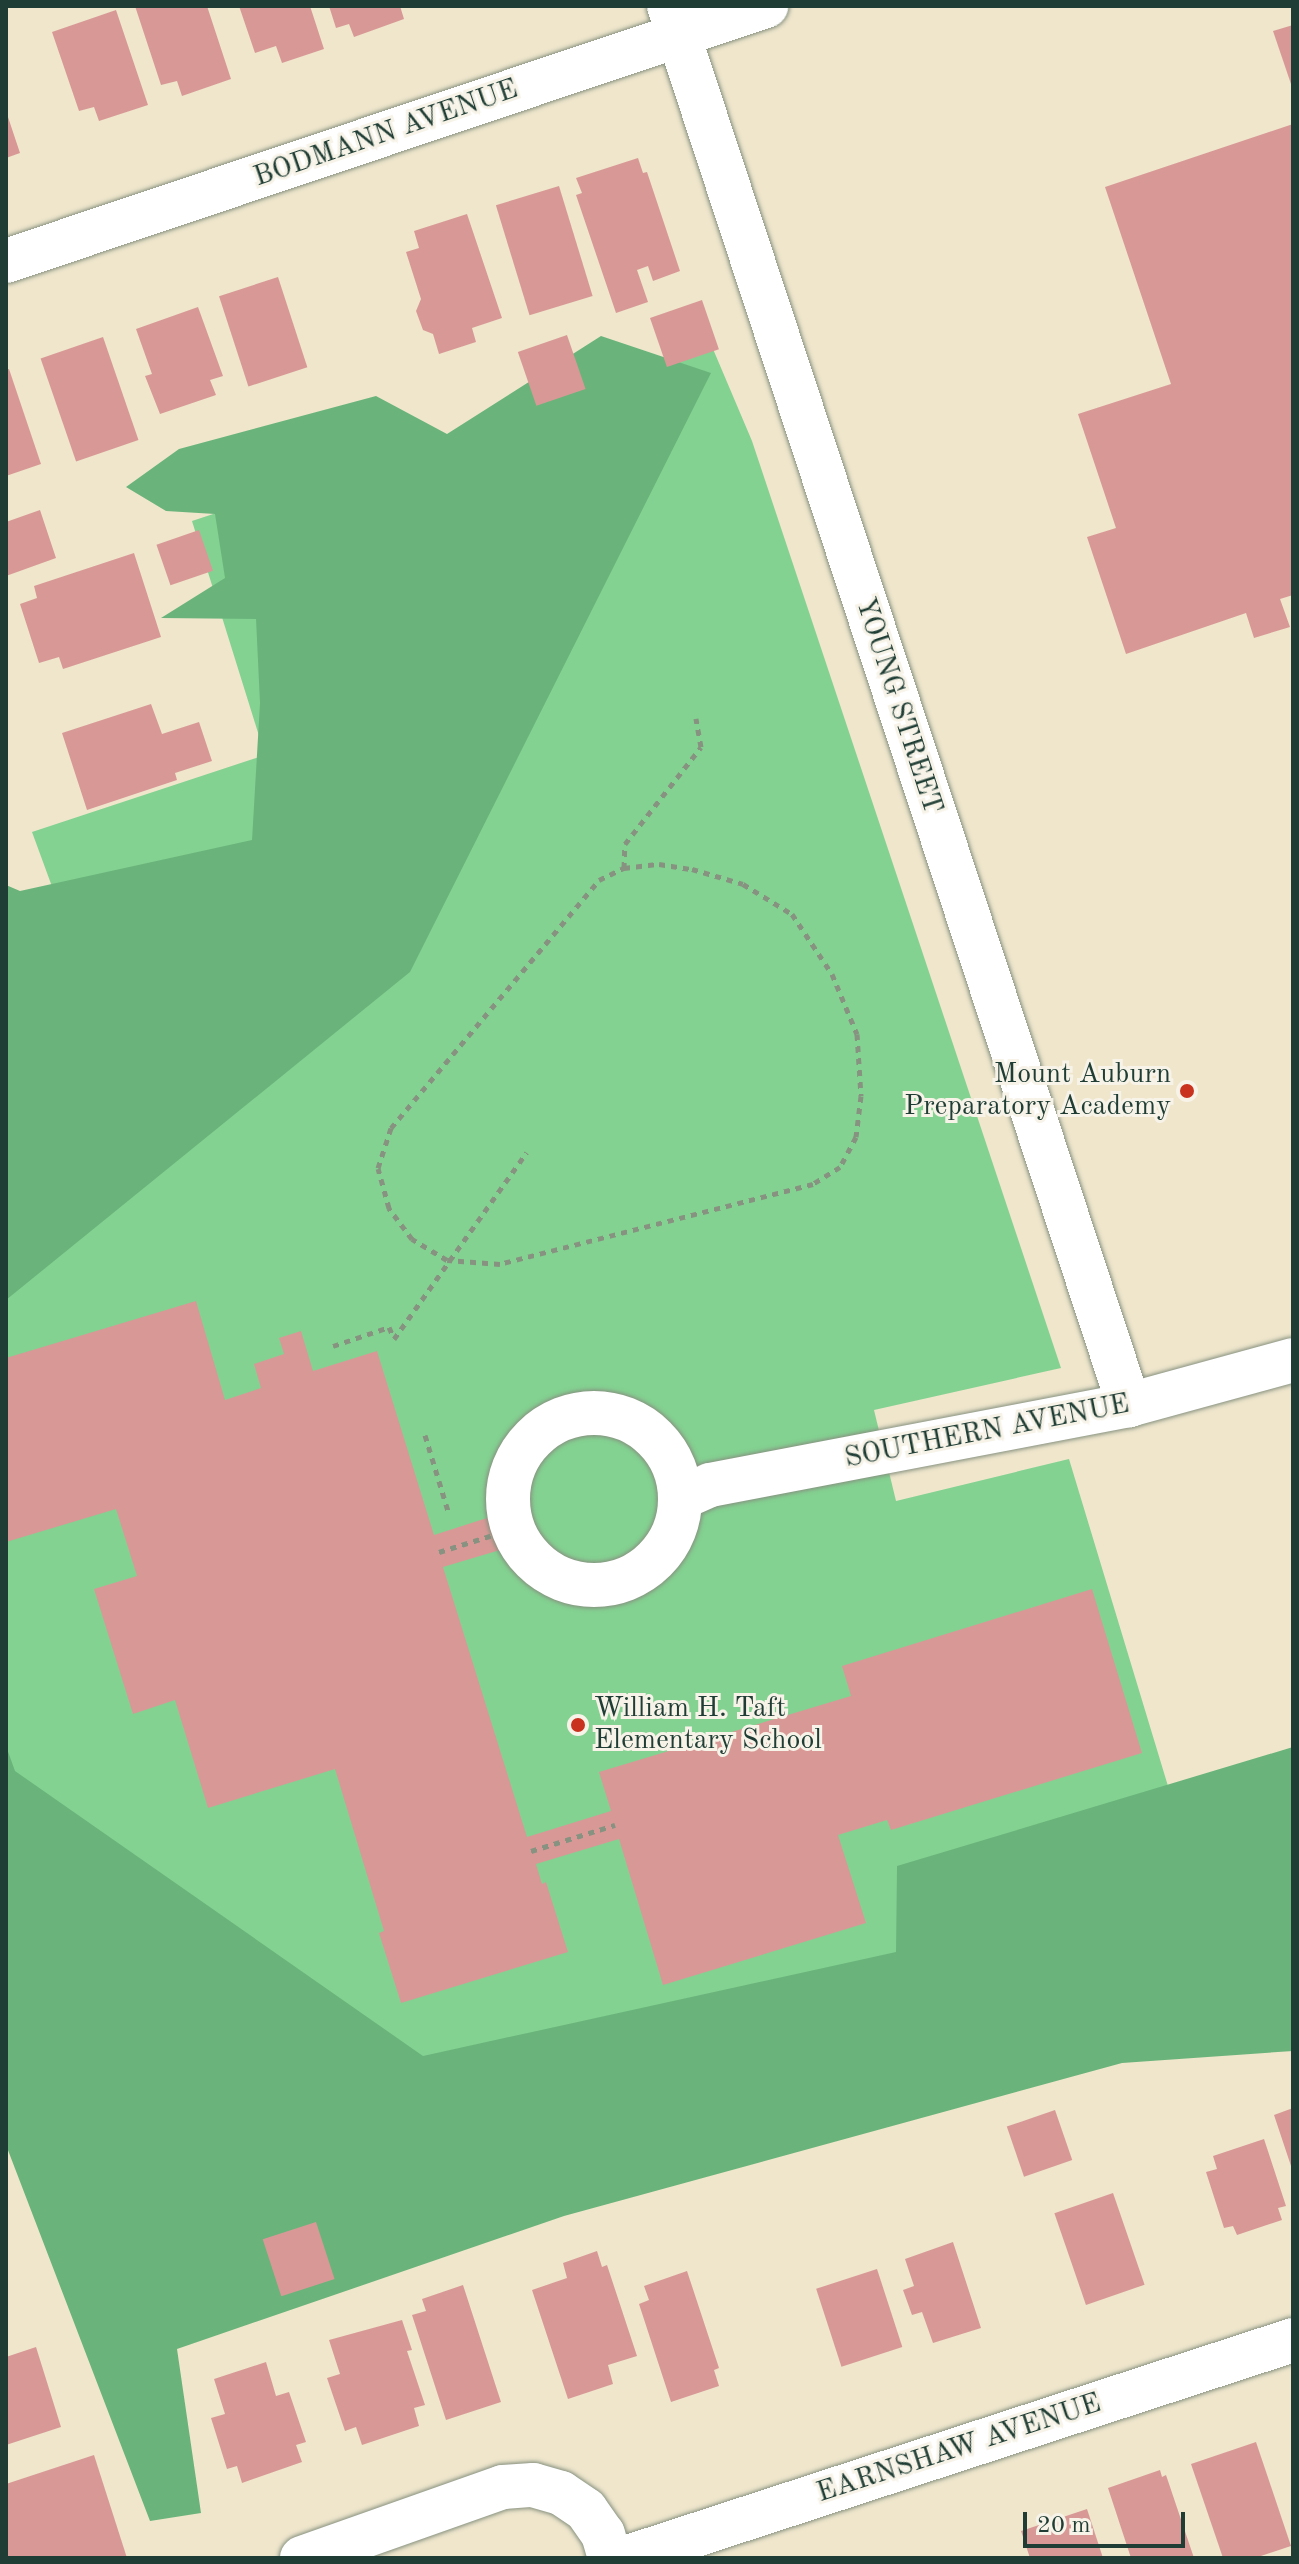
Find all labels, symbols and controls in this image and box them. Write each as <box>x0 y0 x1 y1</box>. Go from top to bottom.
street label: BODMANN AVENUE <box>250 73 522 195</box>
street label: YOUNG STREET <box>847 594 949 818</box>
place label: Mount Auburn Preparatory Academy <box>904 1058 1171 1124</box>
marker: Mount Auburn Preparatory Academy <box>1178 1082 1196 1100</box>
street label: SOUTHERN AVENUE <box>842 1388 1132 1476</box>
place label: William H. Taft Elementary School <box>594 1692 822 1758</box>
marker: William H. Taft Elementary School <box>569 1716 587 1734</box>
street label: EARNSHAW AVENUE <box>813 2387 1105 2511</box>
scale bar <box>1027 2496 1189 2546</box>
text: 20 m <box>1037 2514 1091 2538</box>

